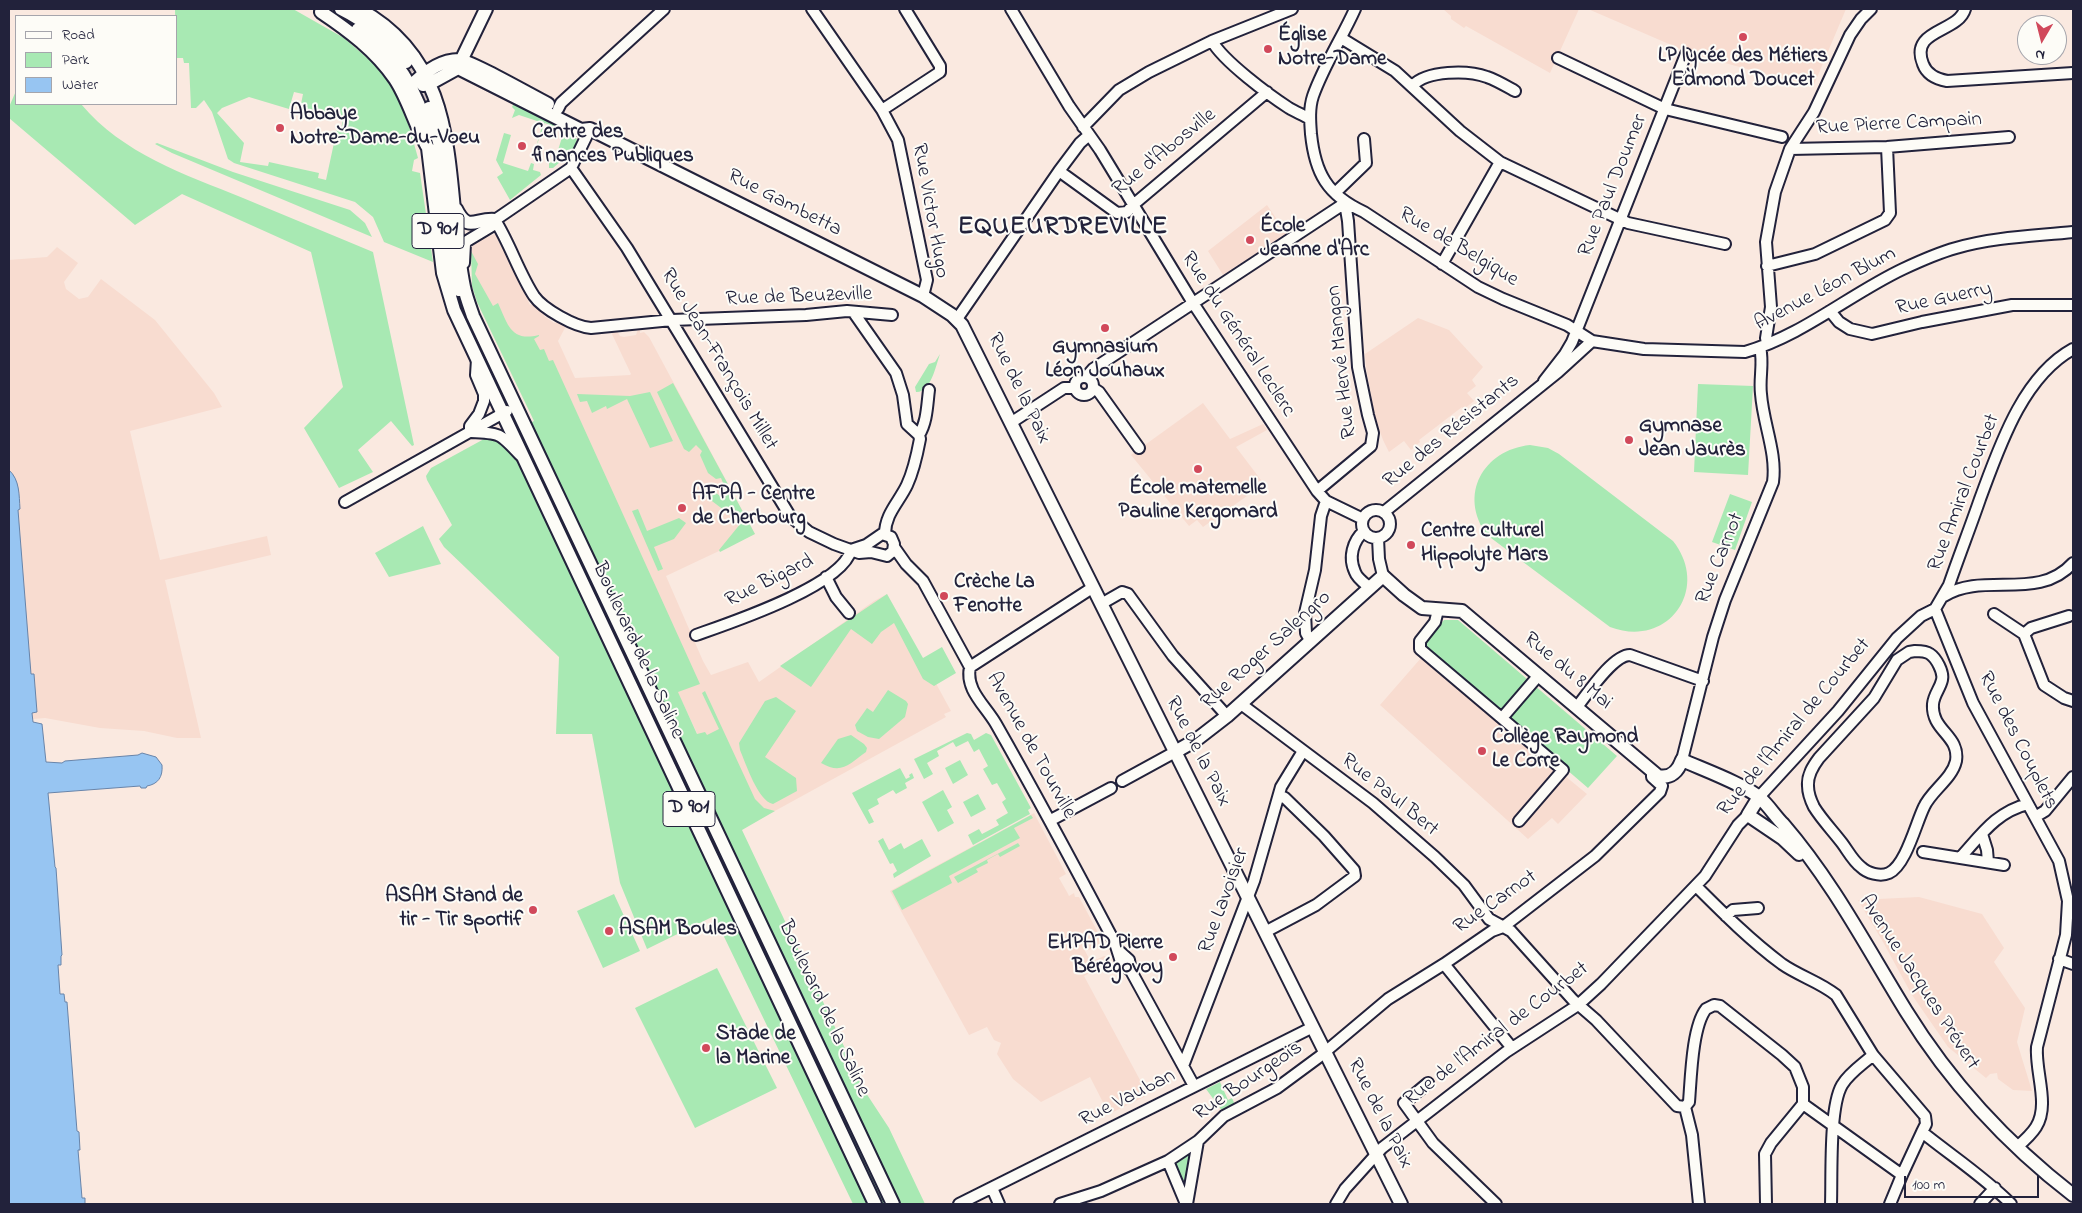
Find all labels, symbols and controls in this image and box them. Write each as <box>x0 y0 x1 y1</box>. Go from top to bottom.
legend <box>15 15 178 105</box>
north arrow <box>2017 15 2067 65</box>
text: Road <box>62 24 95 46</box>
place label: Église Notre-Dame <box>1278 24 1386 74</box>
marker: LP lycée des Métiers Edmond Doucet <box>1737 31 1749 43</box>
marker: Église Notre-Dame <box>1262 43 1274 55</box>
text: N <box>2034 43 2046 65</box>
place label: LP lycée des Métiers Edmond Doucet <box>1658 45 1828 95</box>
text: Park <box>62 49 89 71</box>
text: Water <box>62 74 98 96</box>
place label: Abbaye Notre-Dame-du-Voeu <box>290 103 480 153</box>
street label: Rue d'Abosville <box>1108 104 1222 202</box>
street label: Rue Pierre Campain <box>1815 108 1983 142</box>
street label: Rue Paul Doumer <box>1574 111 1654 261</box>
place label: Centre des finances Publiques <box>532 121 694 171</box>
marker: Abbaye Notre-Dame-du-Voeu <box>274 122 286 134</box>
marker: Centre des finances Publiques <box>516 140 528 152</box>
street label: Rue Victor Hugo <box>905 142 953 280</box>
street label: Rue Gambetta <box>723 164 845 244</box>
street label: Rue de Belgique <box>1394 202 1522 294</box>
district label: EQUEURDREVILLE <box>956 213 1170 245</box>
road number: D 901 <box>412 214 464 248</box>
place label: École Jeanne d'Arc <box>1260 215 1369 265</box>
marker: École Jeanne d'Arc <box>1244 234 1256 246</box>
street label: Avenue Léon Blum <box>1751 242 1901 338</box>
street label: Rue du Général Leclerc <box>1174 248 1300 422</box>
street label: Rue Jean-François Millet <box>654 265 782 455</box>
street label: Rue Guerry <box>1894 278 1994 322</box>
street label: Rue de Beuzeville <box>725 283 873 313</box>
street label: Rue Hervé Mangon <box>1322 284 1364 440</box>
marker: Gymnasium Léon Jouhaux <box>1099 322 1111 334</box>
street label: Rue de la Paix <box>980 329 1056 449</box>
place label: Gymnasium Léon Jouhaux <box>1045 336 1165 386</box>
street label: Rue des Résistants <box>1379 369 1525 495</box>
street label: Rue Amiral Courbet <box>1923 411 2007 575</box>
place label: Gymnase Jean Jaurès <box>1639 415 1746 465</box>
marker: Gymnase Jean Jaurès <box>1623 434 1635 446</box>
marker: École maternelle Pauline Kergomard <box>1192 463 1204 475</box>
place label: École maternelle Pauline Kergomard <box>1119 477 1277 527</box>
place label: AFPA - Centre de Cherbourg <box>692 483 815 533</box>
marker: AFPA - Centre de Cherbourg <box>676 502 688 514</box>
street label: Rue Carnot <box>1691 510 1751 608</box>
place label: Centre culturel Hippolyte Mars <box>1421 520 1548 570</box>
marker: Centre culturel Hippolyte Mars <box>1405 539 1417 551</box>
street label: Rue Bigard <box>722 550 818 614</box>
street label: Boulevard de la Saline <box>585 559 689 743</box>
place label: Crèche La Fenotte <box>954 571 1035 621</box>
street label: Rue Roger Salengro <box>1197 586 1337 716</box>
marker: Crèche La Fenotte <box>938 590 950 602</box>
street label: Rue du 8 Mai <box>1517 628 1617 716</box>
street label: Rue de l'Amiral de Courbet <box>1713 634 1877 822</box>
street label: Avenue de Tourville <box>979 668 1081 824</box>
street label: Rue des Couplets <box>1971 668 2063 814</box>
street label: Rue de la Paix <box>1158 693 1236 811</box>
place label: Collège Raymond Le Corre <box>1492 726 1638 776</box>
marker: Collège Raymond Le Corre <box>1476 745 1488 757</box>
street label: Rue Paul Bert <box>1335 749 1443 843</box>
road number: D 901 <box>663 792 715 826</box>
street label: Rue Lavoisier <box>1194 845 1256 957</box>
street label: Rue Carnot <box>1449 865 1543 941</box>
place label: ASAM Stand de tir - Tir sportif <box>385 885 523 935</box>
street label: Avenue Jacques Prévert <box>1852 891 1984 1075</box>
marker: ASAM Stand de tir - Tir sportif <box>527 904 539 916</box>
street label: Boulevard de la Saline <box>771 917 875 1101</box>
place label: ASAM Boules <box>619 918 737 944</box>
marker: ASAM Boules <box>603 925 615 937</box>
place label: EHPAD Pierre Bérégovoy <box>1047 932 1163 982</box>
marker: EHPAD Pierre Bérégovoy <box>1167 951 1179 963</box>
street label: Rue de l'Amiral de Courbet <box>1400 957 1594 1113</box>
place label: Stade de la Marine <box>716 1023 796 1073</box>
street label: Rue Bourgeois <box>1190 1036 1308 1128</box>
marker: Stade de la Marine <box>700 1042 712 1054</box>
street label: Rue de la Paix <box>1340 1055 1418 1173</box>
street label: Rue Vauban <box>1076 1064 1180 1134</box>
scale bar <box>1907 1166 2042 1198</box>
text: 100 m <box>1912 1174 1945 1196</box>

